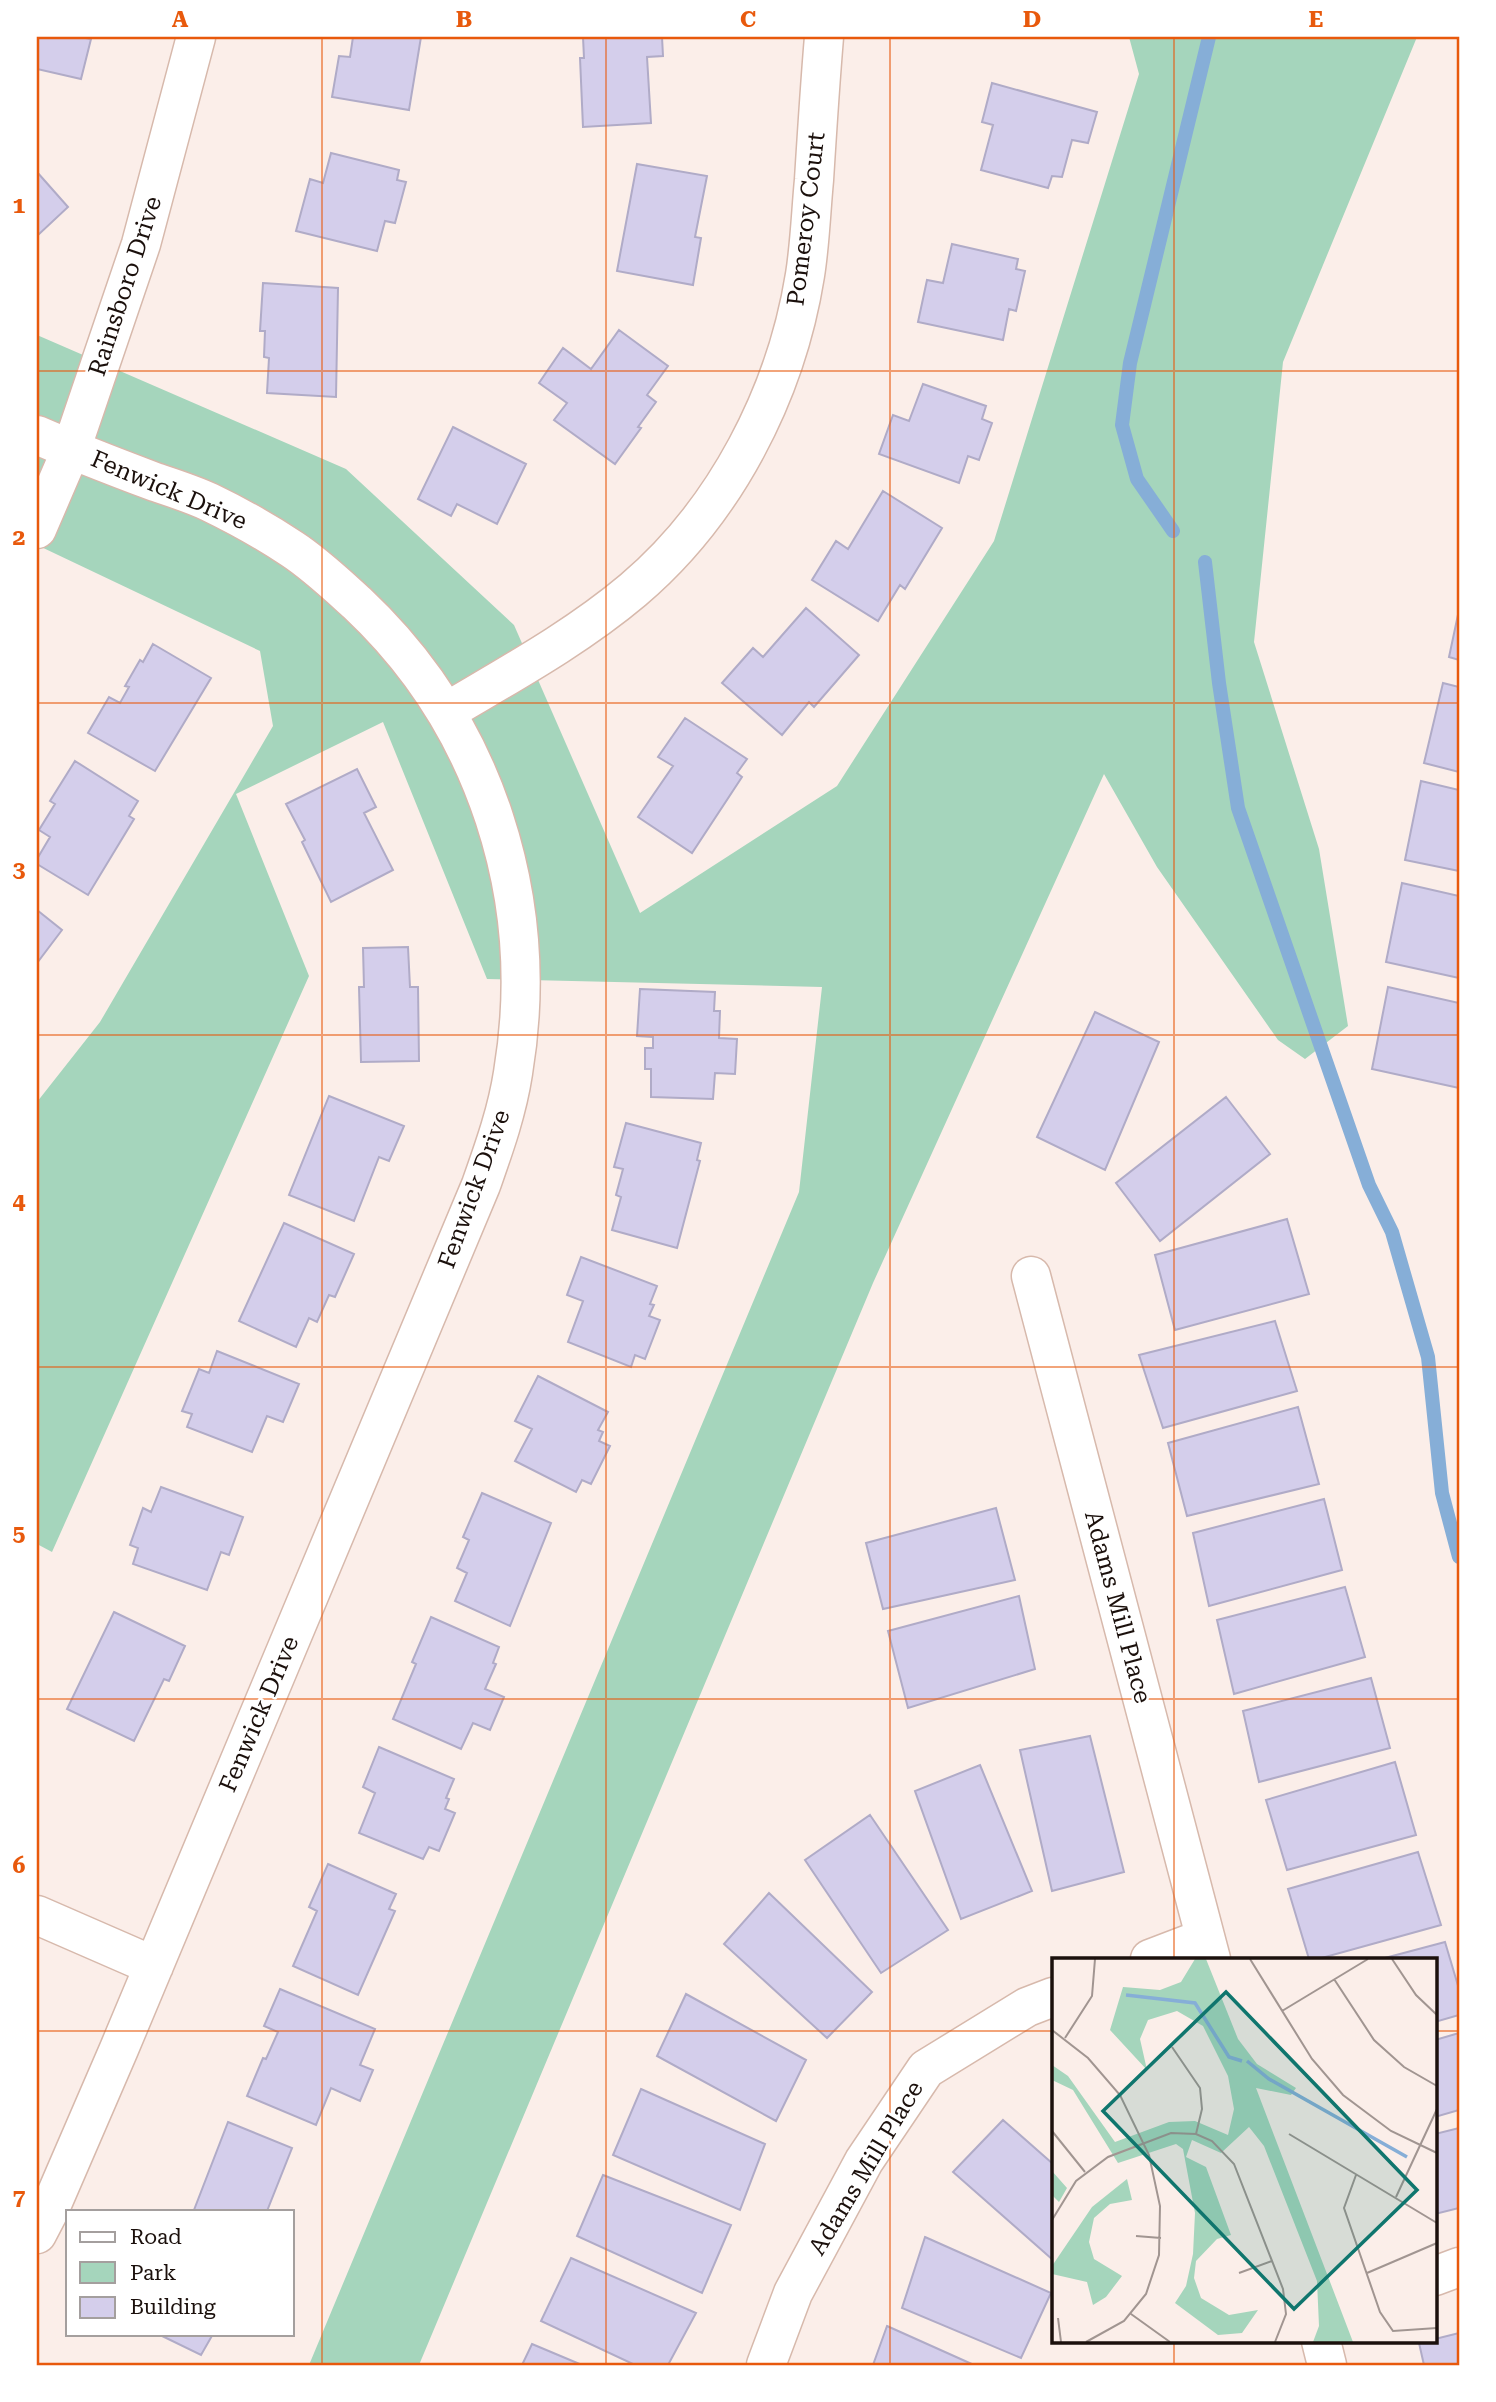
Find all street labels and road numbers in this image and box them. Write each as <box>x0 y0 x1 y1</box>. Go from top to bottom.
street label: Pomeroy Court <box>781 130 831 308</box>
street label: Rainsboro Drive <box>83 193 167 379</box>
street label: Fenwick Drive <box>87 445 251 535</box>
street label: Fenwick Drive <box>432 1106 516 1272</box>
street label: Adams Mill Place <box>1079 1508 1157 1706</box>
street label: Fenwick Drive <box>214 1632 304 1796</box>
street label: Adams Mill Place <box>803 2076 929 2260</box>

